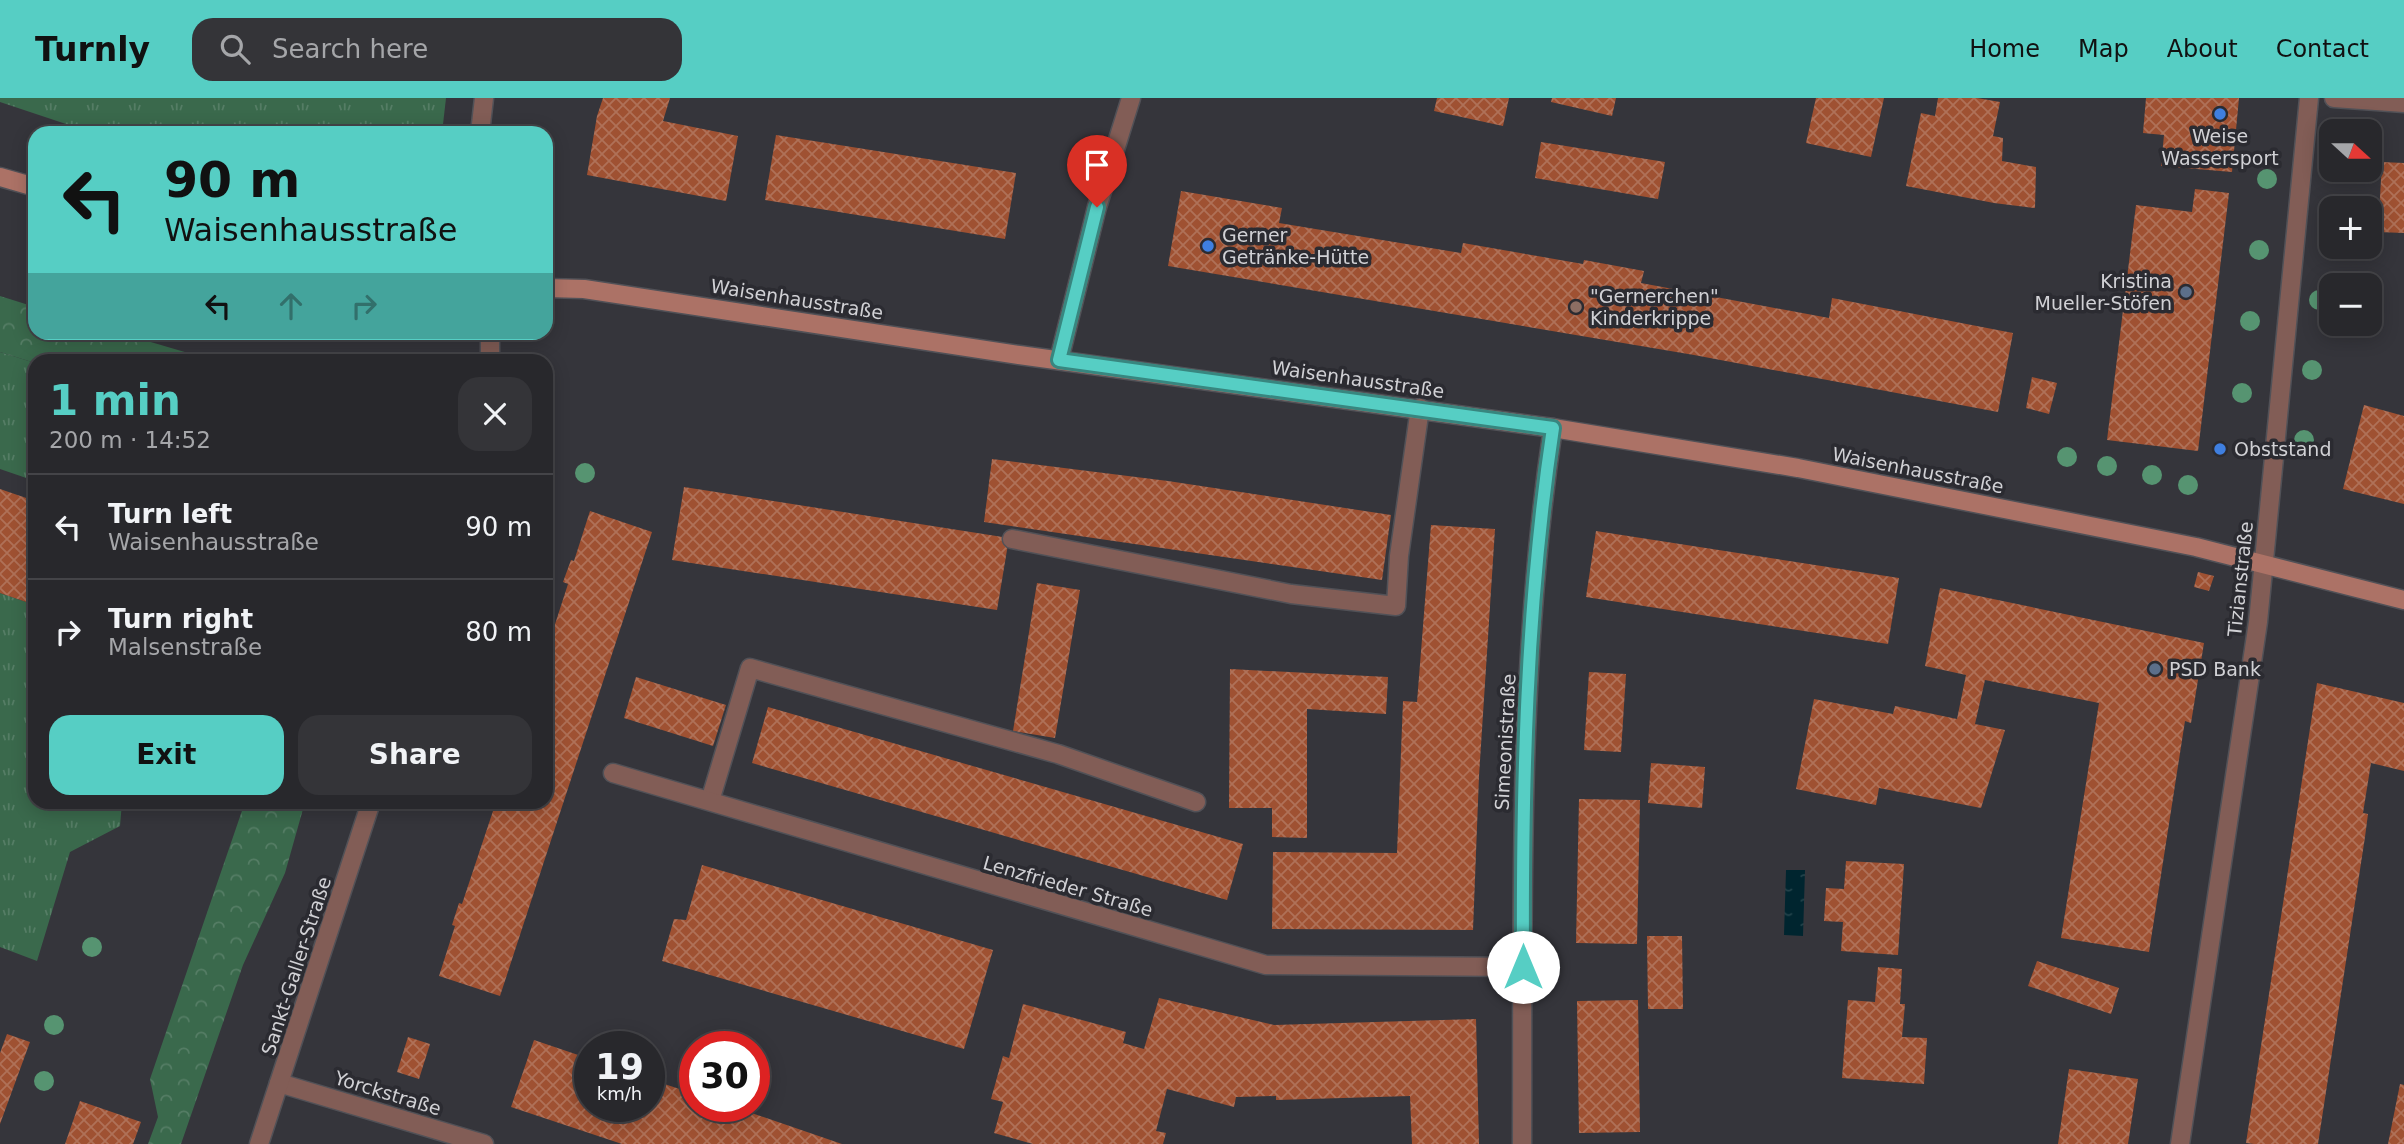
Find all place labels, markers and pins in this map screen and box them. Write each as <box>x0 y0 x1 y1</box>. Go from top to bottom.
marker: Weise Wassersport <box>2212 106 2228 122</box>
place label: Weise Wassersport <box>2161 125 2279 169</box>
pin <box>1067 135 1127 207</box>
place label: Gerner Getränke-Hütte <box>1222 224 1369 268</box>
marker: Gerner Getränke-Hütte <box>1200 238 1216 254</box>
place label: Kristina Mueller-Stöfen <box>2035 270 2172 314</box>
marker: Kristina Mueller-Stöfen <box>2178 284 2194 300</box>
place label: "Gernerchen" Kinderkrippe <box>1590 285 1719 329</box>
marker: "Gernerchen" Kinderkrippe <box>1568 299 1584 315</box>
place label: Obststand <box>2234 438 2331 460</box>
marker: Obststand <box>2212 441 2228 457</box>
place label: PSD Bank <box>2169 658 2261 680</box>
marker: PSD Bank <box>2147 661 2163 677</box>

